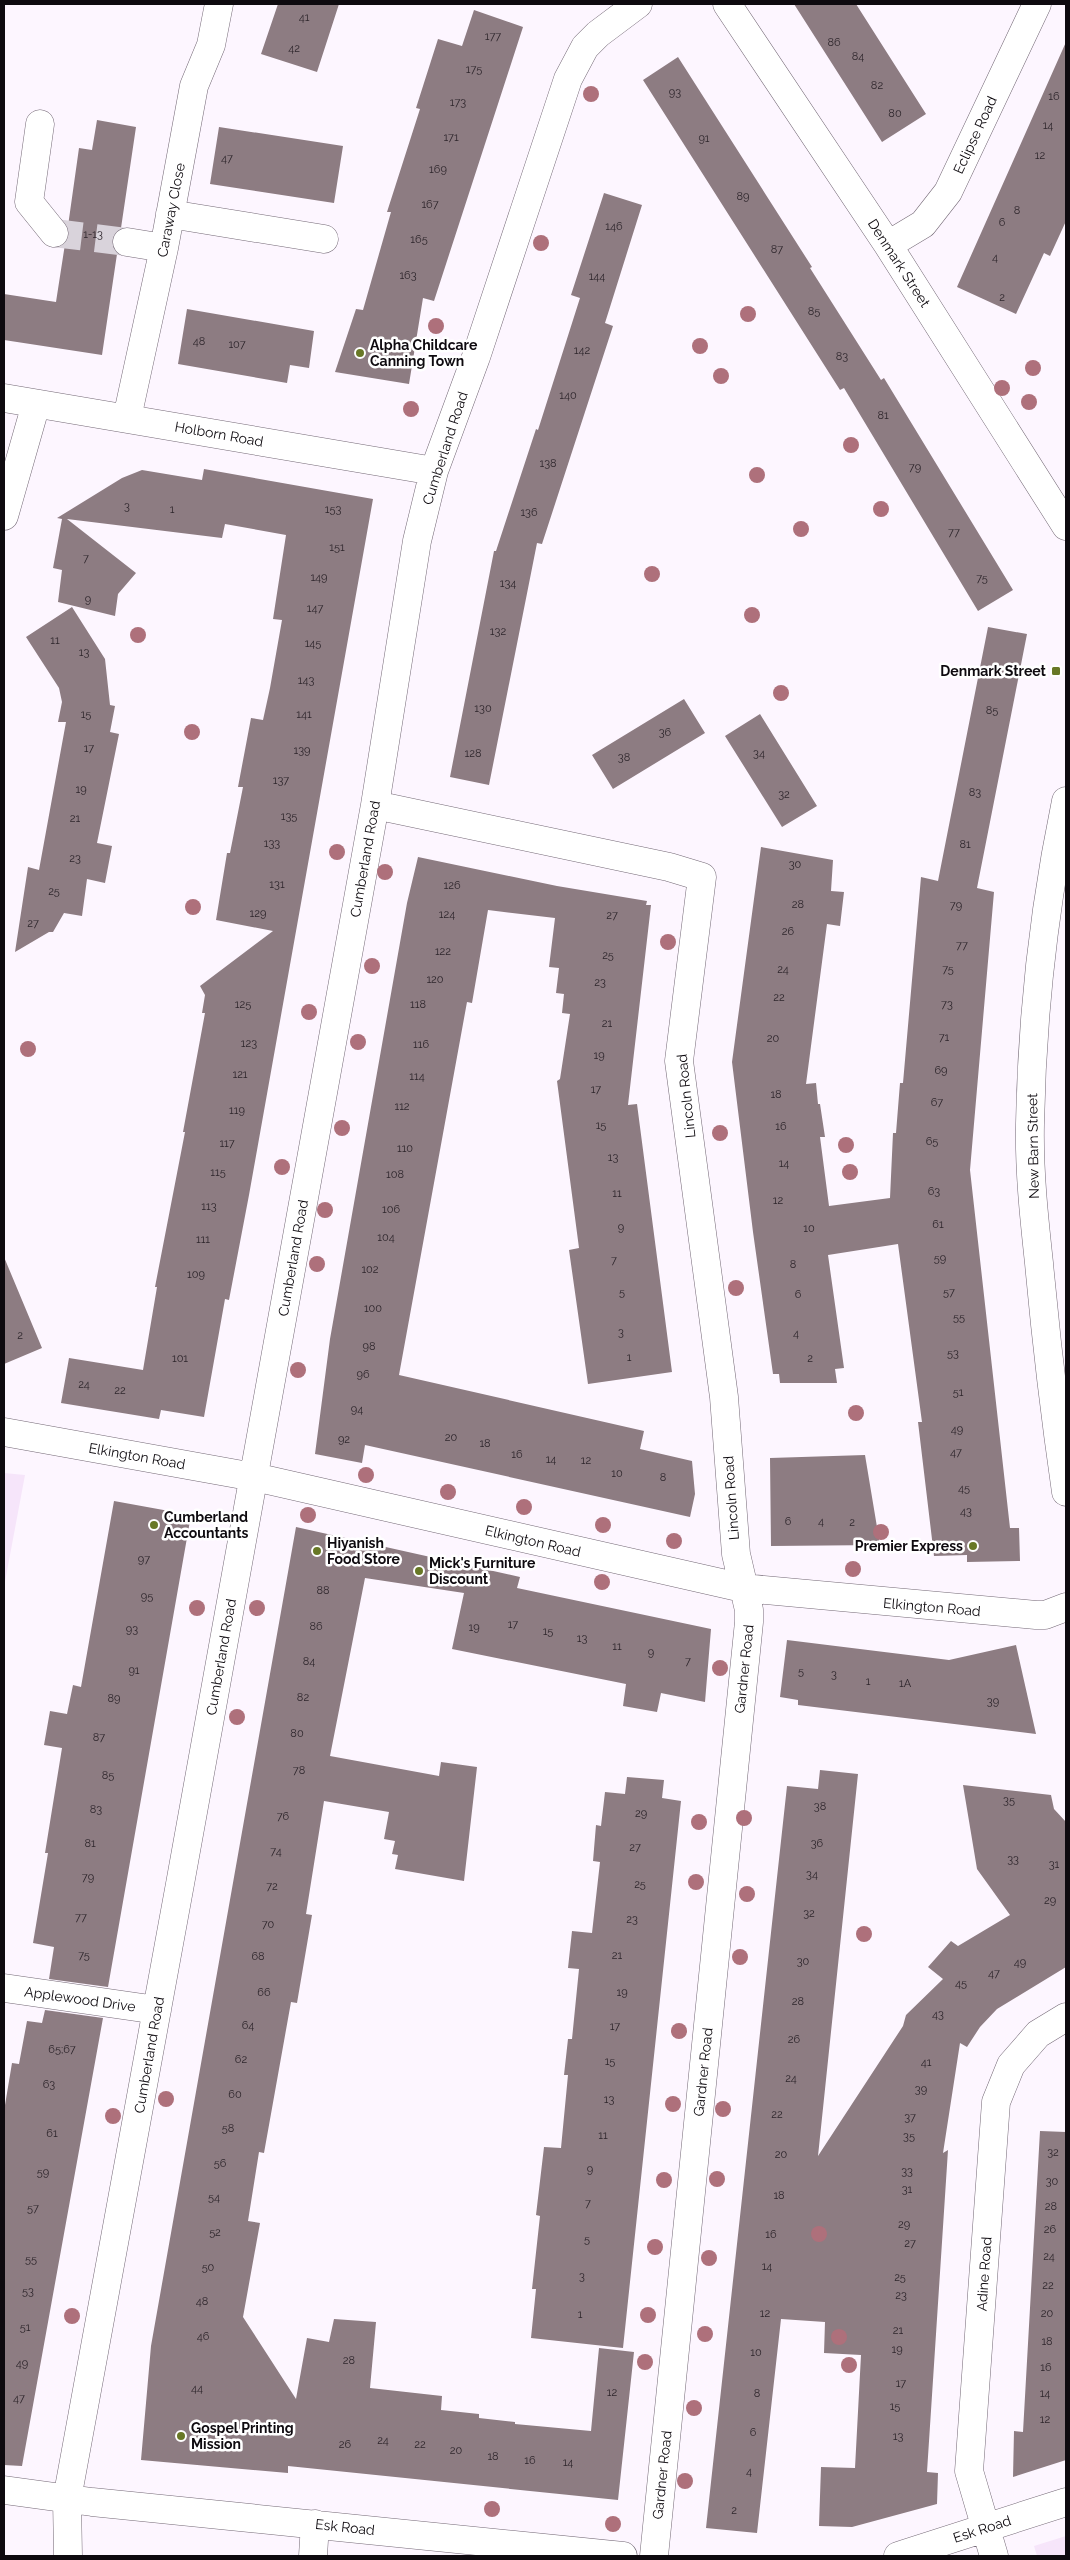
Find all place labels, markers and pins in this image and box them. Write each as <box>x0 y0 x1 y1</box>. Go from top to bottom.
place label: Alpha Childcare Canning Town <box>370 337 478 369</box>
marker: Alpha Childcare Canning Town <box>354 347 366 359</box>
place label: Denmark Street <box>940 663 1047 679</box>
marker: Denmark Street <box>1050 665 1062 677</box>
place label: Cumberland Accountants <box>164 1509 249 1541</box>
marker: Cumberland Accountants <box>148 1519 160 1531</box>
place label: Hiyanish Food Store <box>327 1535 400 1567</box>
place label: Premier Express <box>855 1538 963 1554</box>
marker: Premier Express <box>967 1540 979 1552</box>
marker: Hiyanish Food Store <box>311 1545 323 1557</box>
place label: Mick's Furniture Discount <box>429 1555 536 1587</box>
marker: Mick's Furniture Discount <box>413 1565 425 1577</box>
place label: Gospel Printing Mission <box>191 2420 294 2452</box>
marker: Gospel Printing Mission <box>175 2430 187 2442</box>

